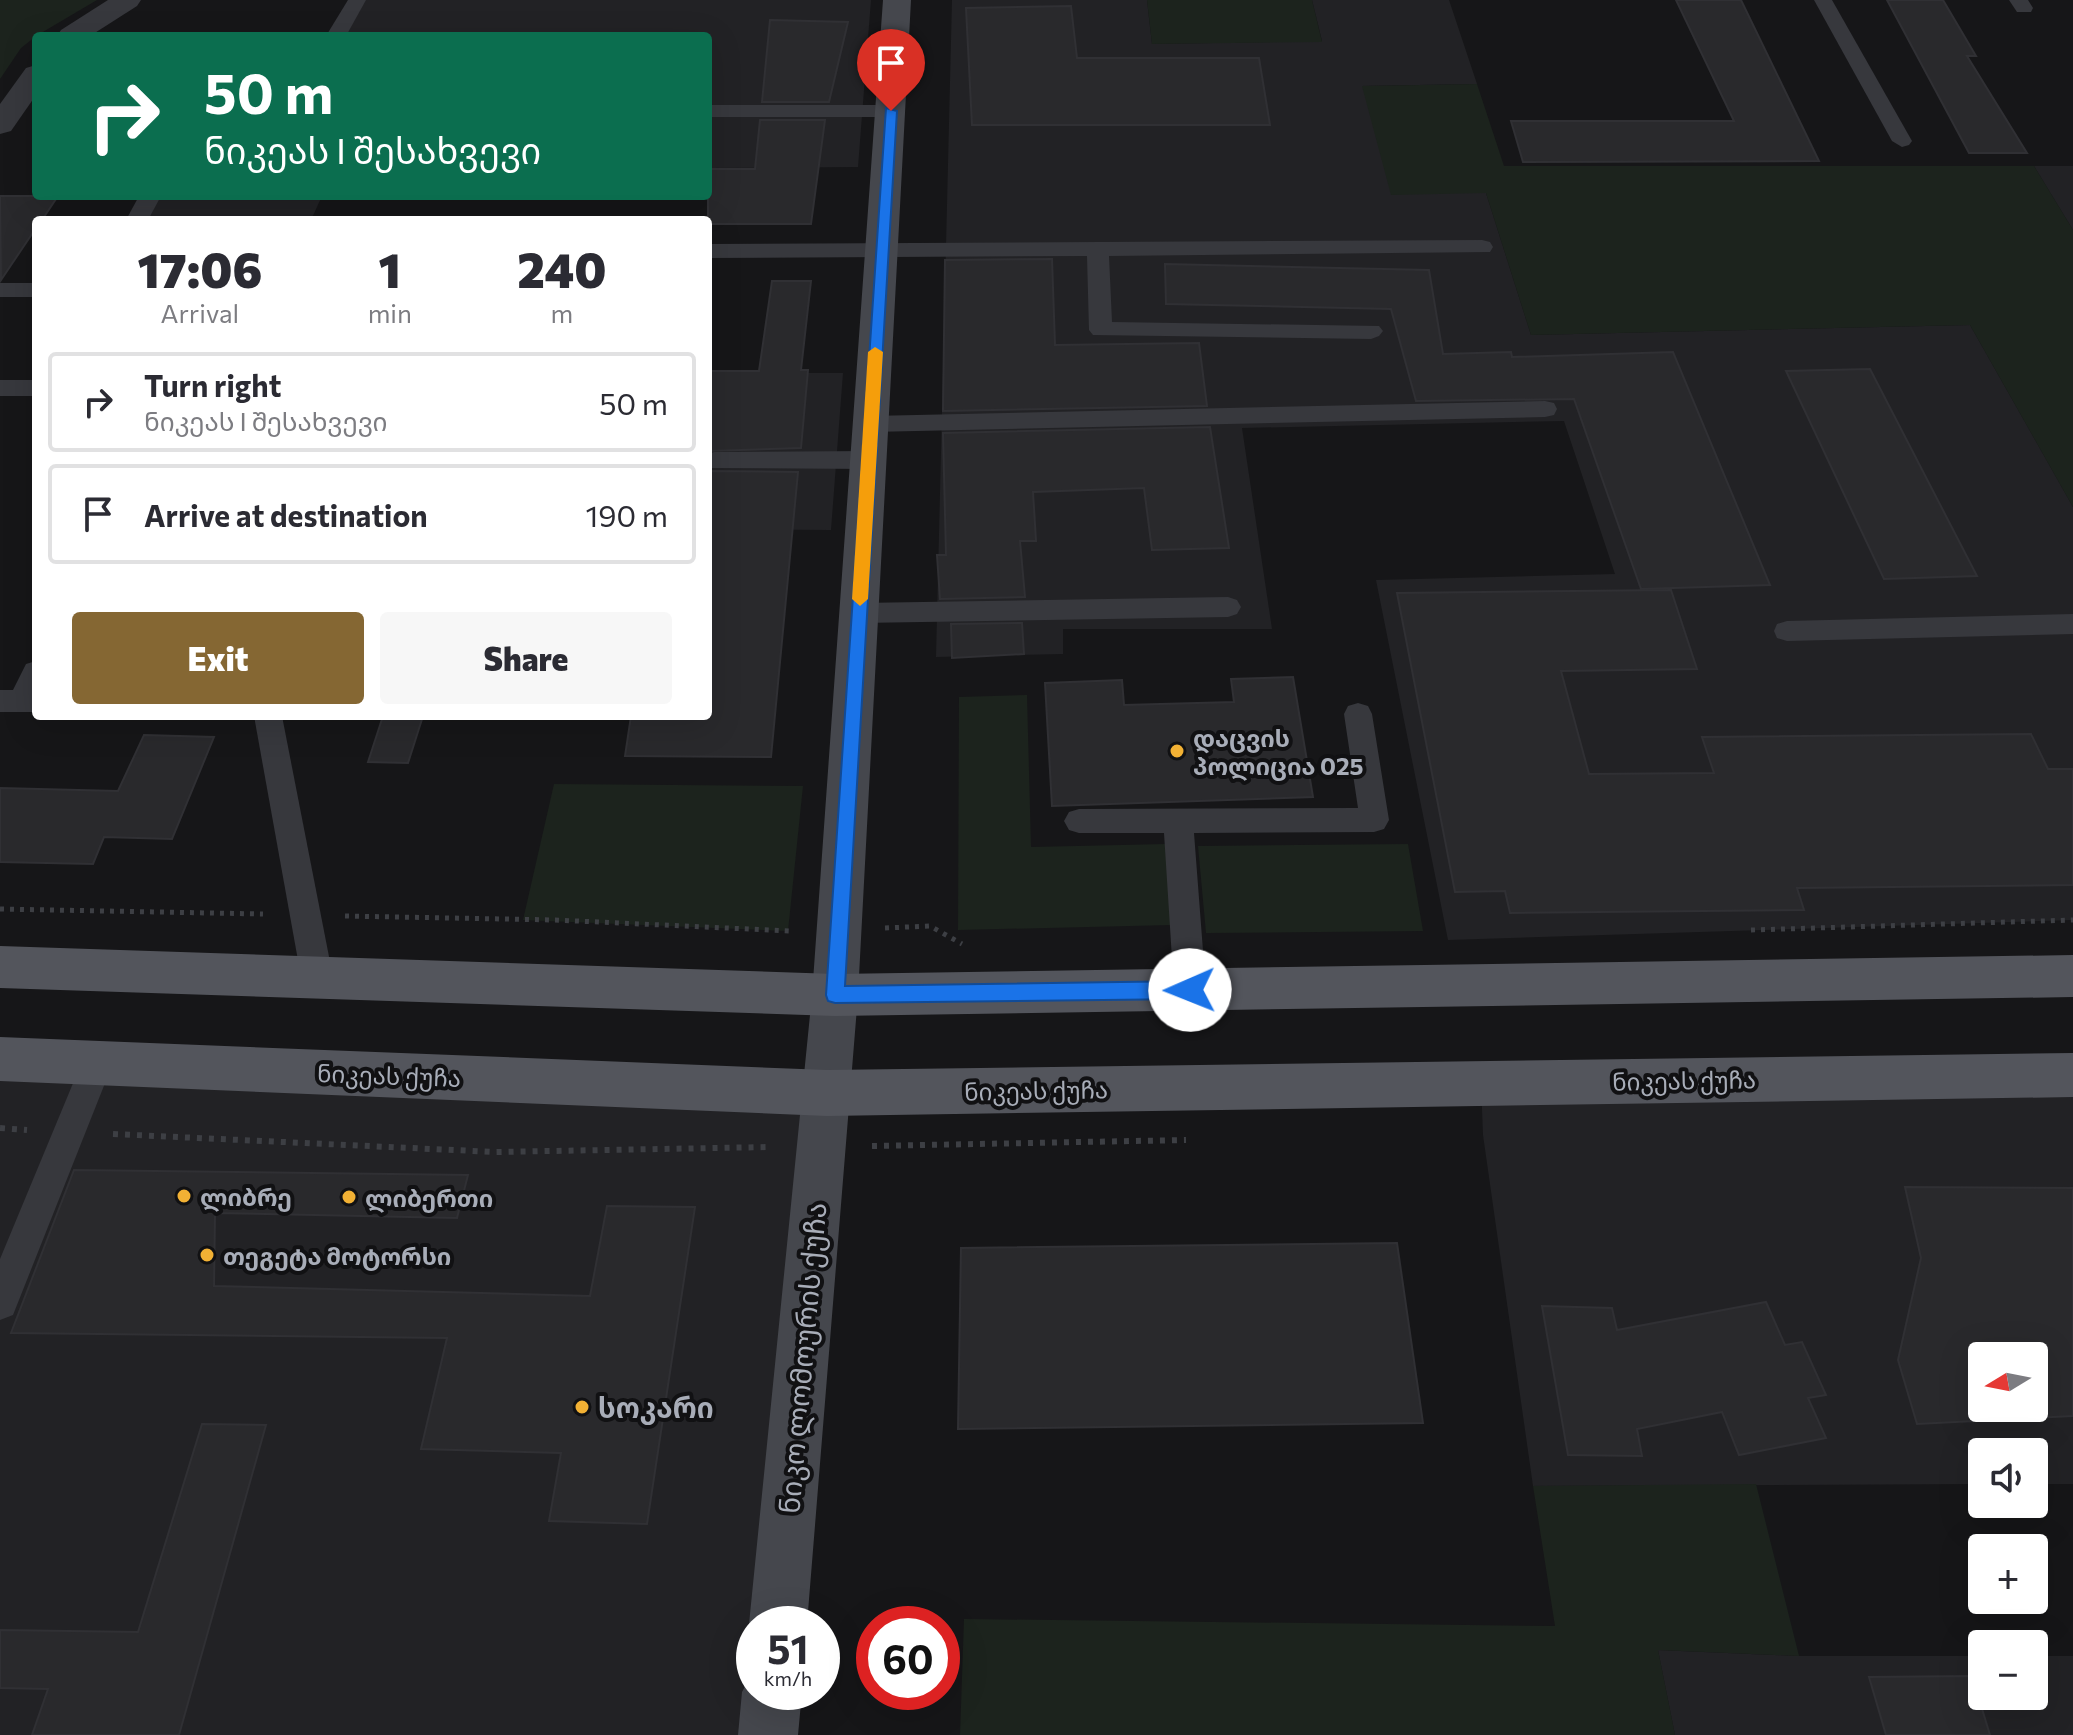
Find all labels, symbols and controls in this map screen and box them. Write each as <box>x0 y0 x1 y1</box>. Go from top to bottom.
pin <box>857 29 925 111</box>
icon: arrive <box>869 41 913 85</box>
text: 50 m <box>204 57 333 126</box>
icon: right <box>72 64 176 168</box>
text: ნიკეას I შესახვევი <box>204 127 541 171</box>
text: 17:06 <box>137 239 262 298</box>
text: 1 <box>379 239 401 298</box>
text: 240 <box>517 239 607 298</box>
text: Arrival <box>161 297 239 328</box>
text: min <box>368 297 412 328</box>
text: m <box>551 297 573 328</box>
text: Turn right <box>144 366 281 403</box>
icon: right <box>76 380 120 424</box>
text: 50 m <box>599 384 668 421</box>
text: ნიკეას I შესახვევი <box>144 405 388 436</box>
icon: arrive <box>76 492 120 536</box>
text: Arrive at destination <box>144 496 428 533</box>
text: 190 m <box>585 496 668 533</box>
button: Exit <box>72 612 364 704</box>
button: Share <box>380 612 672 704</box>
place label: დაცვის პოლიცია 025 <box>1193 723 1364 781</box>
marker: დაცვის პოლიცია 025 <box>1168 742 1186 760</box>
position arrow <box>1148 948 1232 1032</box>
street label: ნიკეას ქუჩა <box>316 1058 462 1093</box>
street label: ნიკეას ქუჩა <box>1612 1064 1756 1097</box>
street label: ნიკეას ქუჩა <box>964 1074 1108 1107</box>
place label: ლიბრე <box>200 1182 292 1212</box>
place label: ლიბერთი <box>365 1183 493 1213</box>
marker: ლიბრე <box>175 1187 193 1205</box>
marker: ლიბერთი <box>340 1188 358 1206</box>
street label: ნიკო ლომოურის ქუჩა <box>771 1201 834 1515</box>
place label: თეგეტა მოტორსი <box>223 1241 451 1271</box>
marker: თეგეტა მოტორსი <box>198 1246 216 1264</box>
north arrow <box>1968 1342 2048 1422</box>
map controls <box>1968 1342 2048 1710</box>
place label: სოკარი <box>598 1390 714 1425</box>
marker: სოკარი <box>573 1398 591 1416</box>
button: sound <box>1968 1438 2048 1518</box>
button: + <box>1968 1534 2048 1614</box>
speed limit sign: 60 <box>856 1606 960 1710</box>
text: 51 <box>767 1623 809 1672</box>
button: − <box>1968 1630 2048 1710</box>
text: km/h <box>764 1666 812 1690</box>

